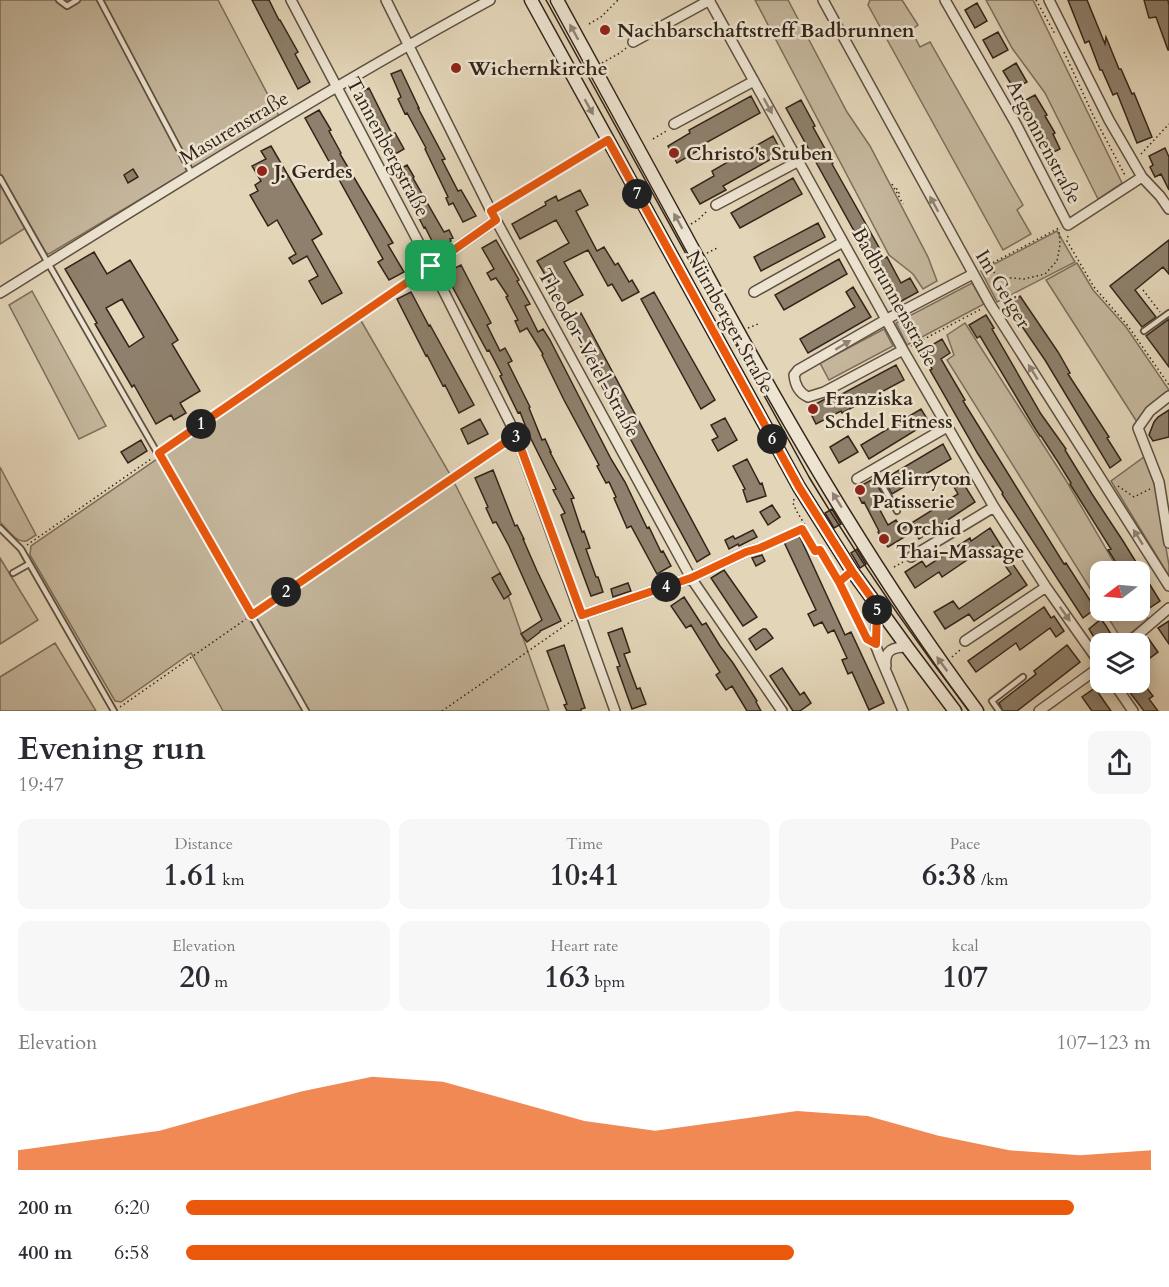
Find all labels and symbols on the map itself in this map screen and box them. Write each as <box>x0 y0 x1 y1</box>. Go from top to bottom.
place label: Nachbarschaftstreff Badbrunnen <box>617 17 915 44</box>
one-way arrow <box>569 23 579 40</box>
marker: Nachbarschaftstreff Badbrunnen <box>598 23 612 37</box>
place label: Wichernkirche <box>467 55 608 82</box>
marker: Wichernkirche <box>449 61 463 75</box>
street label: Tannenbergstraße <box>340 72 436 222</box>
street label: Argonnenstraße <box>1000 75 1088 209</box>
street label: Masurenstraße <box>174 85 294 171</box>
one-way arrow <box>763 98 774 114</box>
one-way arrow <box>584 99 594 116</box>
place label: Christo's Stuben <box>686 140 833 167</box>
marker: Christo's Stuben <box>667 146 681 160</box>
place label: J. Gerdes <box>271 158 353 185</box>
marker: J. Gerdes <box>255 164 269 178</box>
pin: 7 <box>622 179 652 209</box>
one-way arrow <box>929 195 939 212</box>
one-way arrow <box>673 213 683 230</box>
street label: Badbrunnenstraße <box>846 223 944 371</box>
pin <box>405 240 456 291</box>
street label: Nürnberger Straße <box>679 245 781 399</box>
street label: Im Geiger <box>969 245 1037 334</box>
street label: Theodor-Veiel-Straße <box>531 264 647 442</box>
one-way arrow <box>834 340 851 350</box>
one-way arrow <box>1028 364 1039 380</box>
place label: Franziska Schdel Fitness <box>825 385 953 435</box>
marker: Franziska Schdel Fitness <box>806 402 820 416</box>
pin: 1 <box>186 409 216 439</box>
pin: 3 <box>501 422 531 452</box>
pin: 6 <box>757 424 787 454</box>
place label: Melirryton Patisserie <box>872 465 972 515</box>
marker: Melirryton Patisserie <box>853 483 867 497</box>
one-way arrow <box>831 492 842 508</box>
place label: Orchid Thai-Massage <box>896 515 1024 565</box>
one-way arrow <box>1132 528 1143 545</box>
marker: Orchid Thai-Massage <box>877 532 891 546</box>
north arrow <box>1090 561 1150 621</box>
pin: 4 <box>651 572 681 602</box>
pin: 2 <box>271 577 301 607</box>
pin: 5 <box>862 595 892 625</box>
one-way arrow <box>1059 606 1071 622</box>
one-way arrow <box>936 657 948 673</box>

